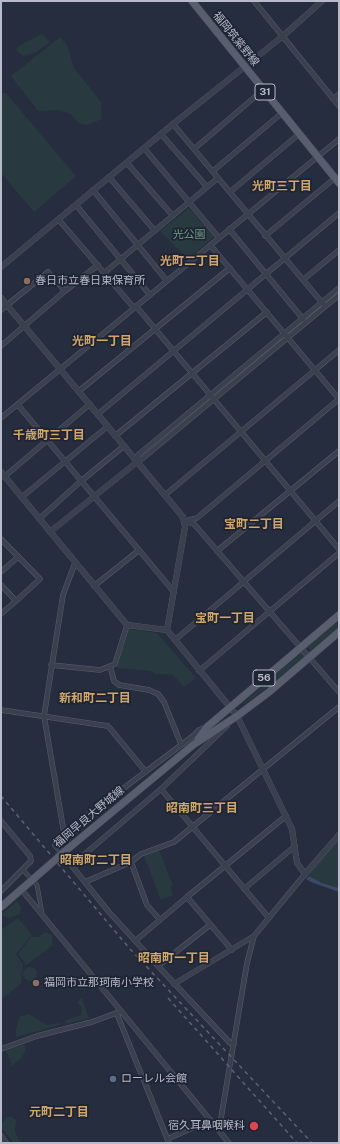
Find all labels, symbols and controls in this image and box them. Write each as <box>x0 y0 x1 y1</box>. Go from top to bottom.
street label: 福岡筑紫野線 <box>210 9 262 69</box>
road number: 31 <box>255 84 275 100</box>
district label: 光町三丁目 <box>252 179 312 193</box>
park label: 光公園 <box>173 228 205 242</box>
district label: 光町二丁目 <box>160 254 220 268</box>
place label: 春日市立春日東保育所 <box>35 274 145 288</box>
marker: 春日市立春日東保育所 <box>22 276 32 286</box>
district label: 光町一丁目 <box>72 334 132 348</box>
district label: 千歳町三丁目 <box>13 428 85 442</box>
district label: 宝町二丁目 <box>224 517 284 531</box>
district label: 宝町一丁目 <box>195 611 255 625</box>
road number: 56 <box>253 670 275 686</box>
district label: 新和町二丁目 <box>59 691 131 705</box>
street label: 福岡早良大野城線 <box>51 784 127 850</box>
district label: 昭南町三丁目 <box>166 801 238 815</box>
district label: 昭南町二丁目 <box>60 853 132 867</box>
district label: 昭南町一丁目 <box>138 951 210 965</box>
place label: 福岡市立那珂南小学校 <box>44 976 154 990</box>
marker: 福岡市立那珂南小学校 <box>31 978 41 988</box>
place label: ローレル会館 <box>121 1072 187 1086</box>
marker: ローレル会館 <box>108 1074 118 1084</box>
district label: 元町二丁目 <box>29 1105 89 1119</box>
place label: 宿久耳鼻咽喉科 <box>168 1119 245 1133</box>
marker: 宿久耳鼻咽喉科 <box>248 1120 260 1132</box>

